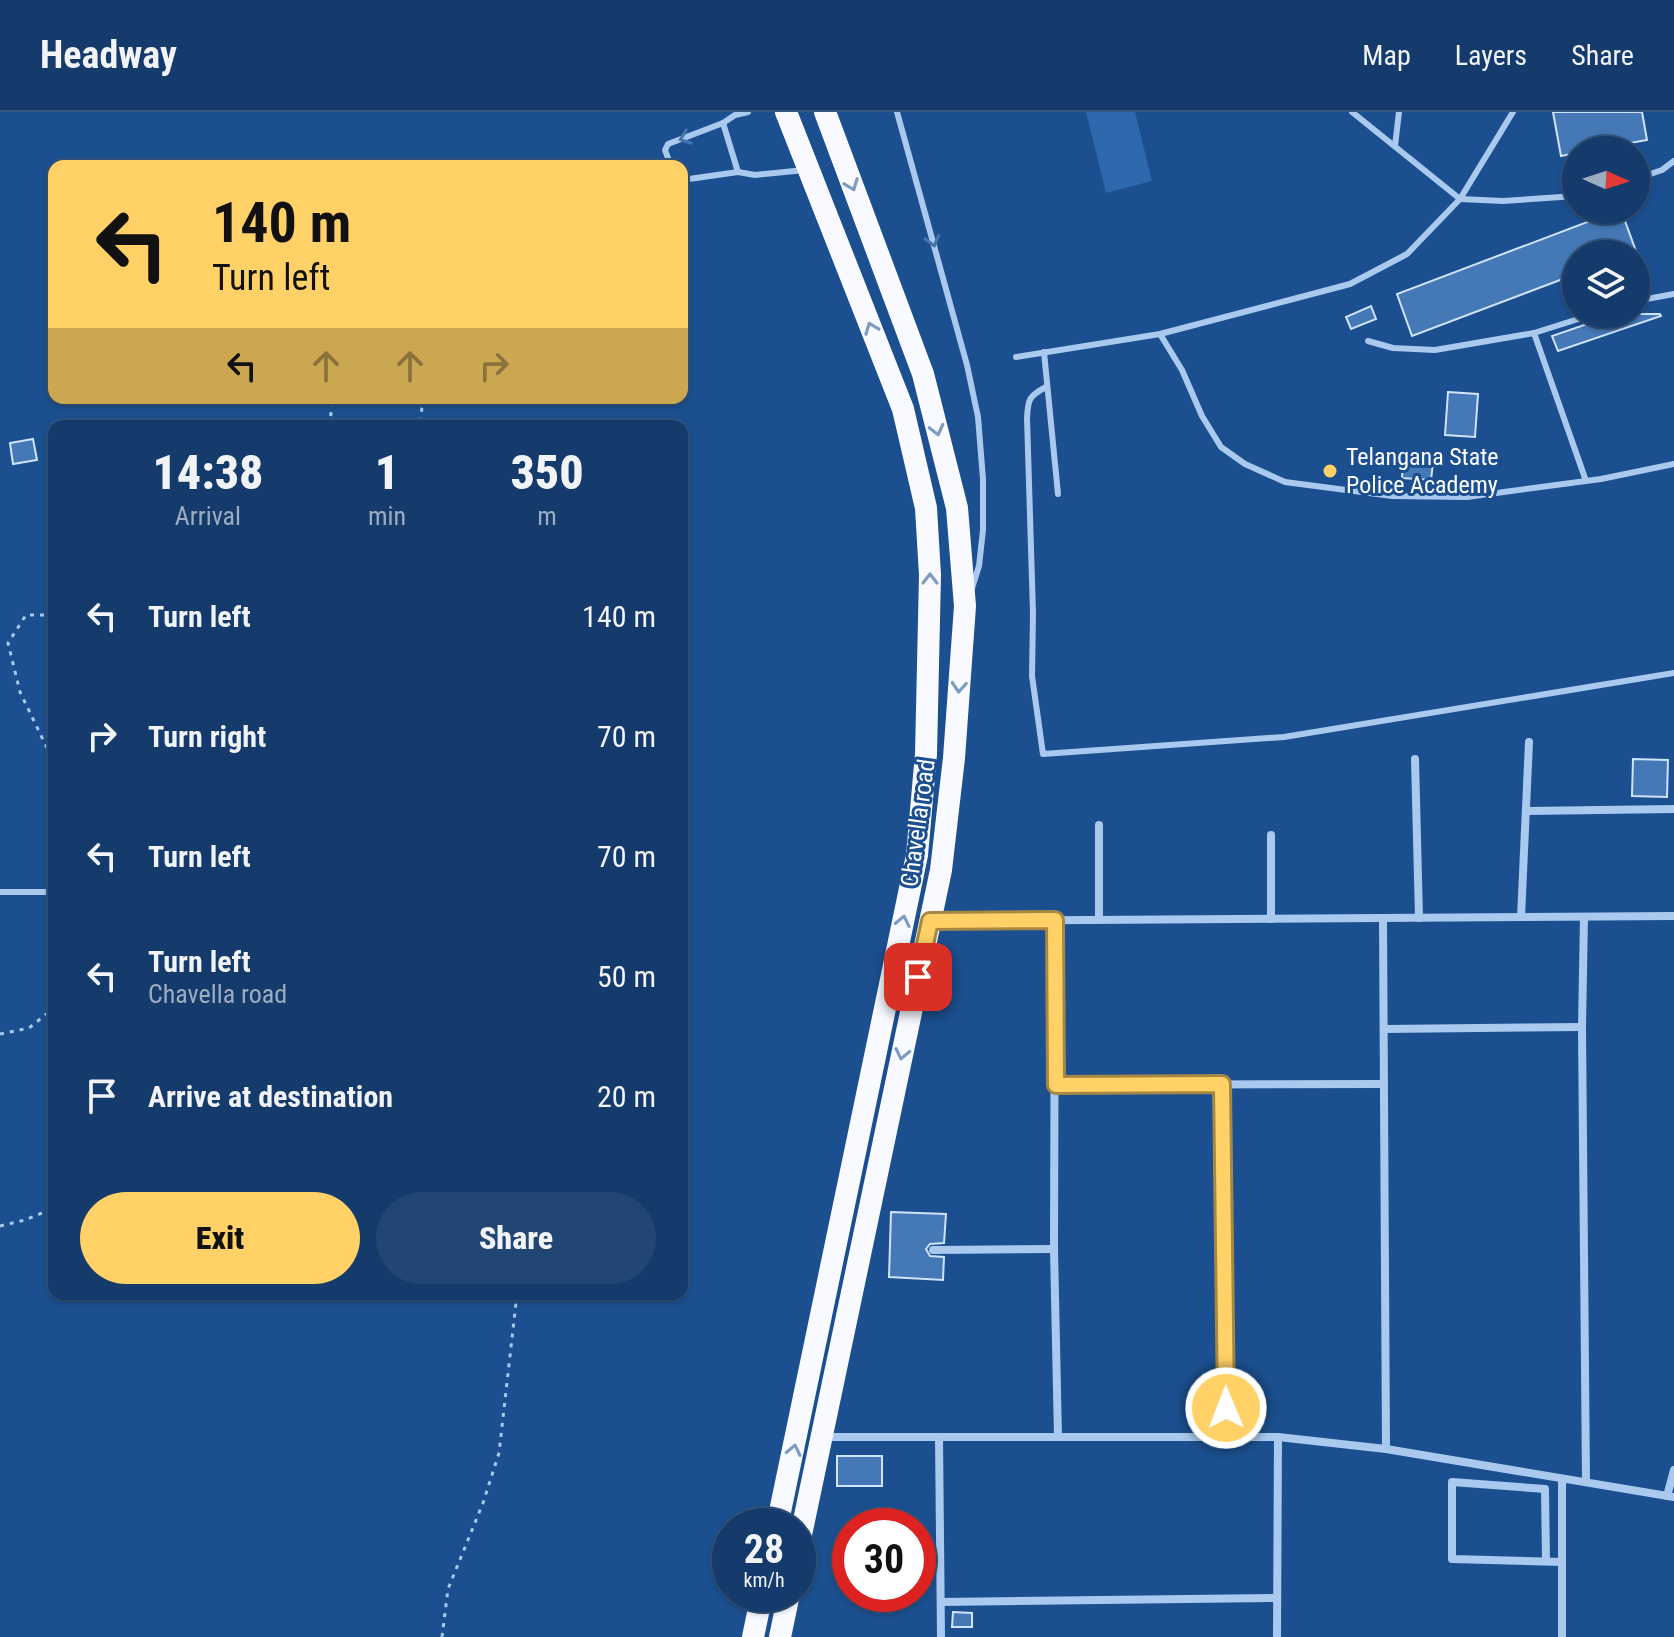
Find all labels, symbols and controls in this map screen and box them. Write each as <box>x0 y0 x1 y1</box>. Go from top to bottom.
text: Headway <box>40 33 177 77</box>
text: Map <box>1362 39 1411 72</box>
text: Layers <box>1455 39 1527 72</box>
text: Share <box>1571 39 1634 72</box>
one-way arrow <box>678 128 692 145</box>
north arrow <box>1562 136 1650 224</box>
map controls <box>1562 136 1650 328</box>
one-way arrow <box>843 177 859 191</box>
text: 140 m <box>212 190 351 256</box>
icon: left <box>80 192 184 296</box>
one-way arrow <box>924 234 940 248</box>
button: layers <box>1562 240 1650 328</box>
text: Turn left <box>212 257 330 299</box>
one-way arrow <box>864 322 881 336</box>
icon: left <box>220 344 264 388</box>
icon: ahead <box>304 344 348 388</box>
icon: ahead <box>388 344 432 388</box>
icon: right <box>472 344 516 388</box>
one-way arrow <box>928 423 945 437</box>
place label: Telangana State Police Academy <box>1346 443 1499 499</box>
text: 14:38 <box>152 444 264 501</box>
text: 1 <box>375 444 399 501</box>
text: 350 <box>510 444 584 501</box>
marker: Telangana State Police Academy <box>1321 462 1339 480</box>
text: Arrival <box>175 501 241 531</box>
text: min <box>368 501 406 531</box>
text: m <box>537 501 557 531</box>
one-way arrow <box>921 572 939 585</box>
icon: left <box>80 594 124 638</box>
text: Turn left <box>148 599 251 634</box>
text: 140 m <box>582 599 656 634</box>
one-way arrow <box>951 681 968 694</box>
icon: right <box>80 714 124 758</box>
text: Turn right <box>148 719 266 754</box>
text: 70 m <box>597 719 656 754</box>
street label: Chavella road <box>895 757 941 889</box>
icon: left <box>80 834 124 878</box>
text: Turn left <box>148 839 251 874</box>
text: 70 m <box>597 839 656 874</box>
one-way arrow <box>894 915 911 928</box>
pin <box>884 943 952 1011</box>
text: Turn left <box>148 944 251 979</box>
icon: left <box>80 954 124 998</box>
icon: arrive <box>896 955 940 999</box>
text: 50 m <box>597 959 656 994</box>
text: Chavella road <box>148 979 287 1009</box>
one-way arrow <box>894 1047 911 1061</box>
icon: arrive <box>80 1074 124 1118</box>
text: Arrive at destination <box>148 1079 393 1114</box>
text: 20 m <box>597 1079 656 1114</box>
button: Exit <box>80 1192 360 1284</box>
button: Share <box>376 1192 656 1284</box>
position arrow <box>1184 1366 1268 1450</box>
one-way arrow <box>784 1443 801 1456</box>
speed limit sign: 30 <box>832 1508 936 1612</box>
text: 28 <box>744 1526 784 1573</box>
text: km/h <box>743 1568 785 1592</box>

